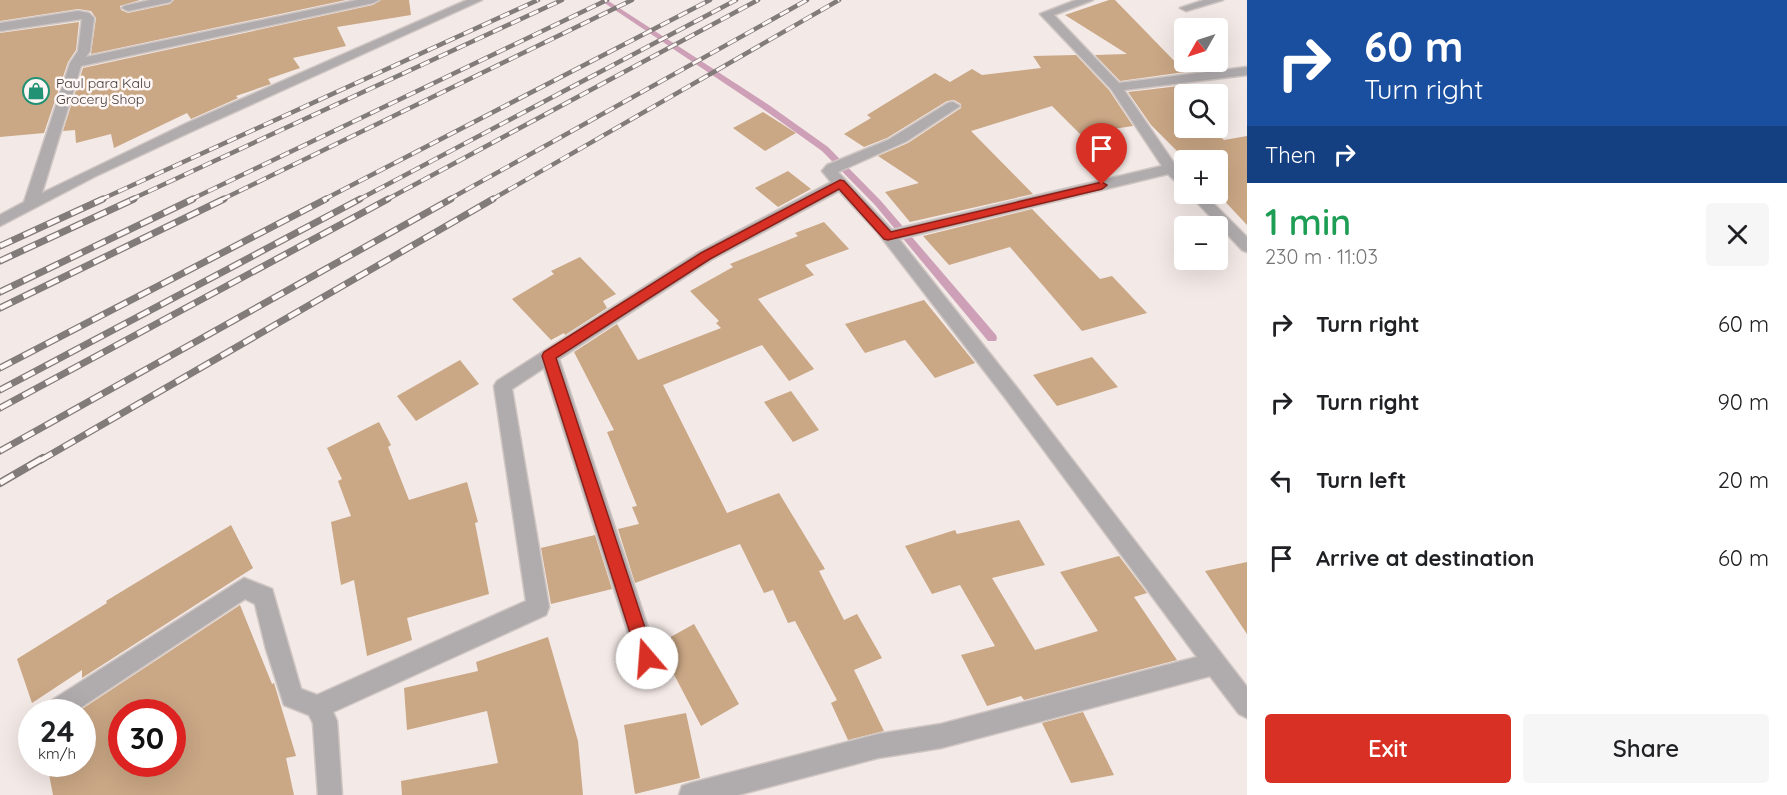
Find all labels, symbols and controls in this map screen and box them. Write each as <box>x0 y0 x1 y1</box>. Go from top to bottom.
north arrow <box>1174 18 1228 72</box>
map controls <box>1174 18 1228 270</box>
text: 60 m <box>1364 20 1464 73</box>
icon: right <box>1265 24 1343 102</box>
text: Turn right <box>1364 72 1483 106</box>
place label: Paul para Kalu Grocery Shop <box>56 74 151 108</box>
shop icon: Paul para Kalu Grocery Shop <box>21 76 51 106</box>
button: search <box>1174 84 1228 138</box>
pin <box>1076 123 1127 185</box>
icon: arrive <box>1085 132 1118 165</box>
icon: right <box>1328 138 1361 171</box>
text: Then <box>1265 141 1316 169</box>
button: + <box>1174 150 1228 204</box>
text: 1 min <box>1265 199 1351 244</box>
button: close <box>1706 203 1769 266</box>
button: − <box>1174 216 1228 270</box>
text: 230 m · 11:03 <box>1265 244 1378 269</box>
icon: right <box>1265 308 1298 341</box>
text: Turn right <box>1316 310 1420 338</box>
text: 60 m <box>1718 310 1769 338</box>
icon: right <box>1265 386 1298 419</box>
text: Turn right <box>1316 388 1420 416</box>
text: 90 m <box>1718 388 1769 416</box>
icon: left <box>1265 464 1298 497</box>
text: Turn left <box>1316 466 1406 494</box>
text: 20 m <box>1718 466 1769 494</box>
icon: arrive <box>1265 542 1298 575</box>
text: Arrive at destination <box>1316 544 1534 572</box>
text: 60 m <box>1718 544 1769 572</box>
position arrow <box>615 626 679 690</box>
speed limit sign: 30 <box>108 699 186 777</box>
text: 24 <box>40 712 74 750</box>
button: Exit <box>1265 714 1511 783</box>
button: Share <box>1523 714 1769 783</box>
text: km/h <box>38 744 76 763</box>

